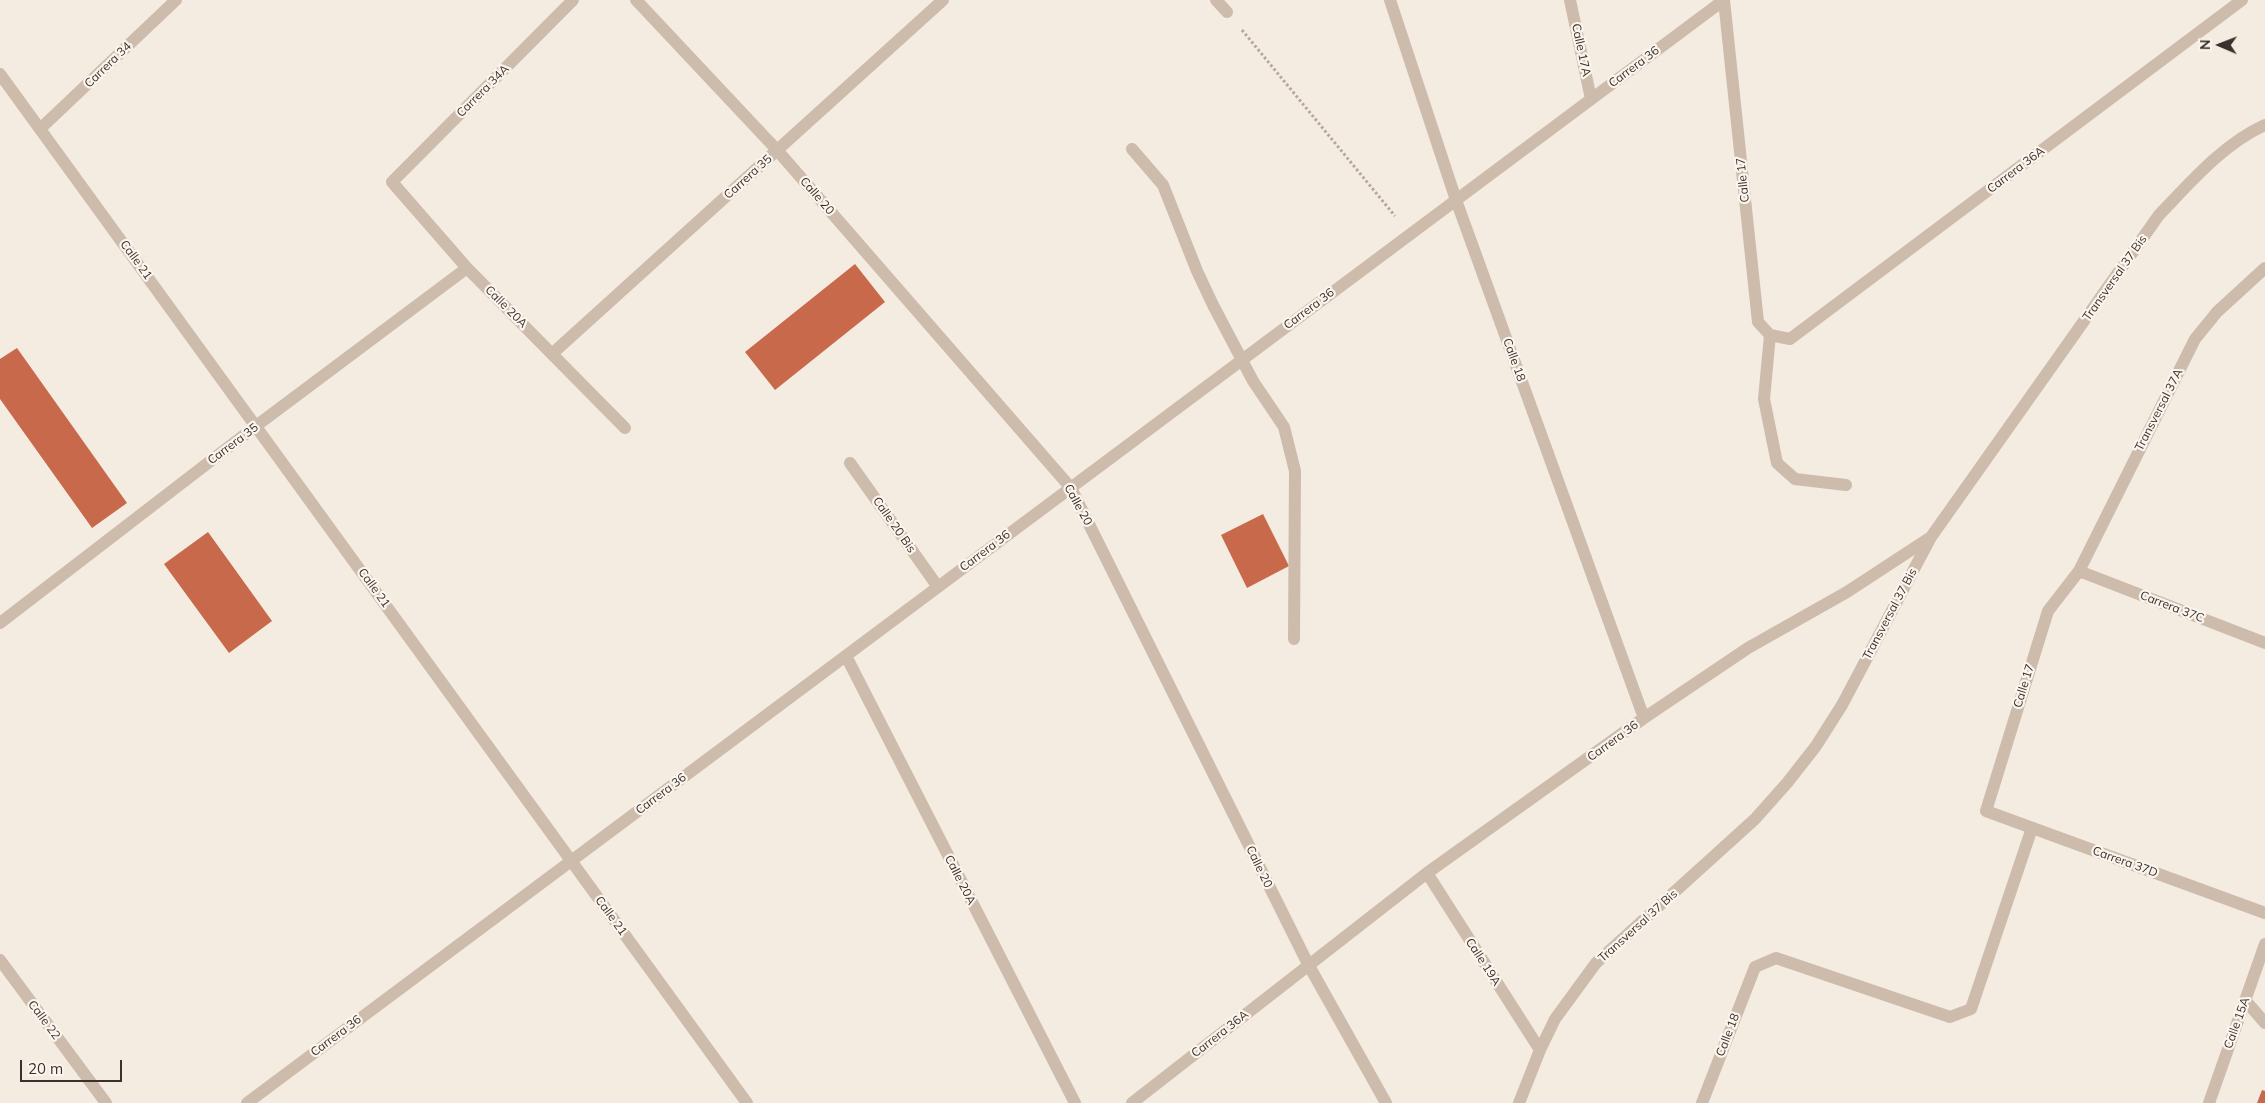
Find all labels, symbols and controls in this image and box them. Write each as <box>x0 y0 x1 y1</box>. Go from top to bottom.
north arrow <box>2195 20 2245 70</box>
street label: Calle 17A <box>1568 22 1594 78</box>
street label: Carrera 34 <box>82 39 134 91</box>
text: N <box>2196 39 2214 50</box>
street label: Carrera 36 <box>1606 43 1662 91</box>
street label: Carrera 34A <box>454 62 512 120</box>
street label: Carrera 36A <box>1984 144 2048 196</box>
street label: Carrera 35 <box>721 152 775 202</box>
street label: Calle 17 <box>1733 157 1753 203</box>
street label: Calle 20 <box>797 174 837 218</box>
street label: Transversal 37 Bis <box>2080 232 2150 324</box>
street label: Calle 21 <box>117 238 155 282</box>
street label: Calle 20A <box>482 283 530 331</box>
street label: Carrera 36 <box>1281 285 1337 333</box>
street label: Calle 18 <box>1500 336 1528 384</box>
street label: Transversal 37A <box>2132 367 2186 453</box>
street label: Carrera 35 <box>205 420 261 468</box>
street label: Calle 20 <box>1061 482 1095 528</box>
street label: Calle 20 Bis <box>869 494 919 556</box>
street label: Carrera 36 <box>957 527 1013 575</box>
street label: Calle 21 <box>355 566 393 610</box>
street label: Transversal 37 Bis <box>1860 566 1920 662</box>
street label: Carrera 37C <box>2138 588 2206 626</box>
street label: Calle 17 <box>2011 662 2037 710</box>
street label: Carrera 36 <box>1585 718 1641 764</box>
street label: Carrera 36 <box>633 770 689 818</box>
street label: Calle 20 <box>1243 844 1275 890</box>
street label: Carrera 37D <box>2090 844 2160 880</box>
street label: Calle 20A <box>941 853 979 907</box>
street label: Transversal 37 Bis <box>1595 887 1681 965</box>
street label: Calle 21 <box>592 894 630 938</box>
street label: Calle 19A <box>1462 936 1504 988</box>
street label: Calle 15A <box>2221 995 2253 1051</box>
street label: Calle 22 <box>25 998 63 1042</box>
street label: Carrera 36A <box>1189 1007 1251 1061</box>
street label: Calle 18 <box>1713 1011 1743 1059</box>
street label: Carrera 36 <box>308 1012 364 1060</box>
scale bar <box>22 1050 125 1082</box>
text: 20 m <box>28 1059 63 1078</box>

